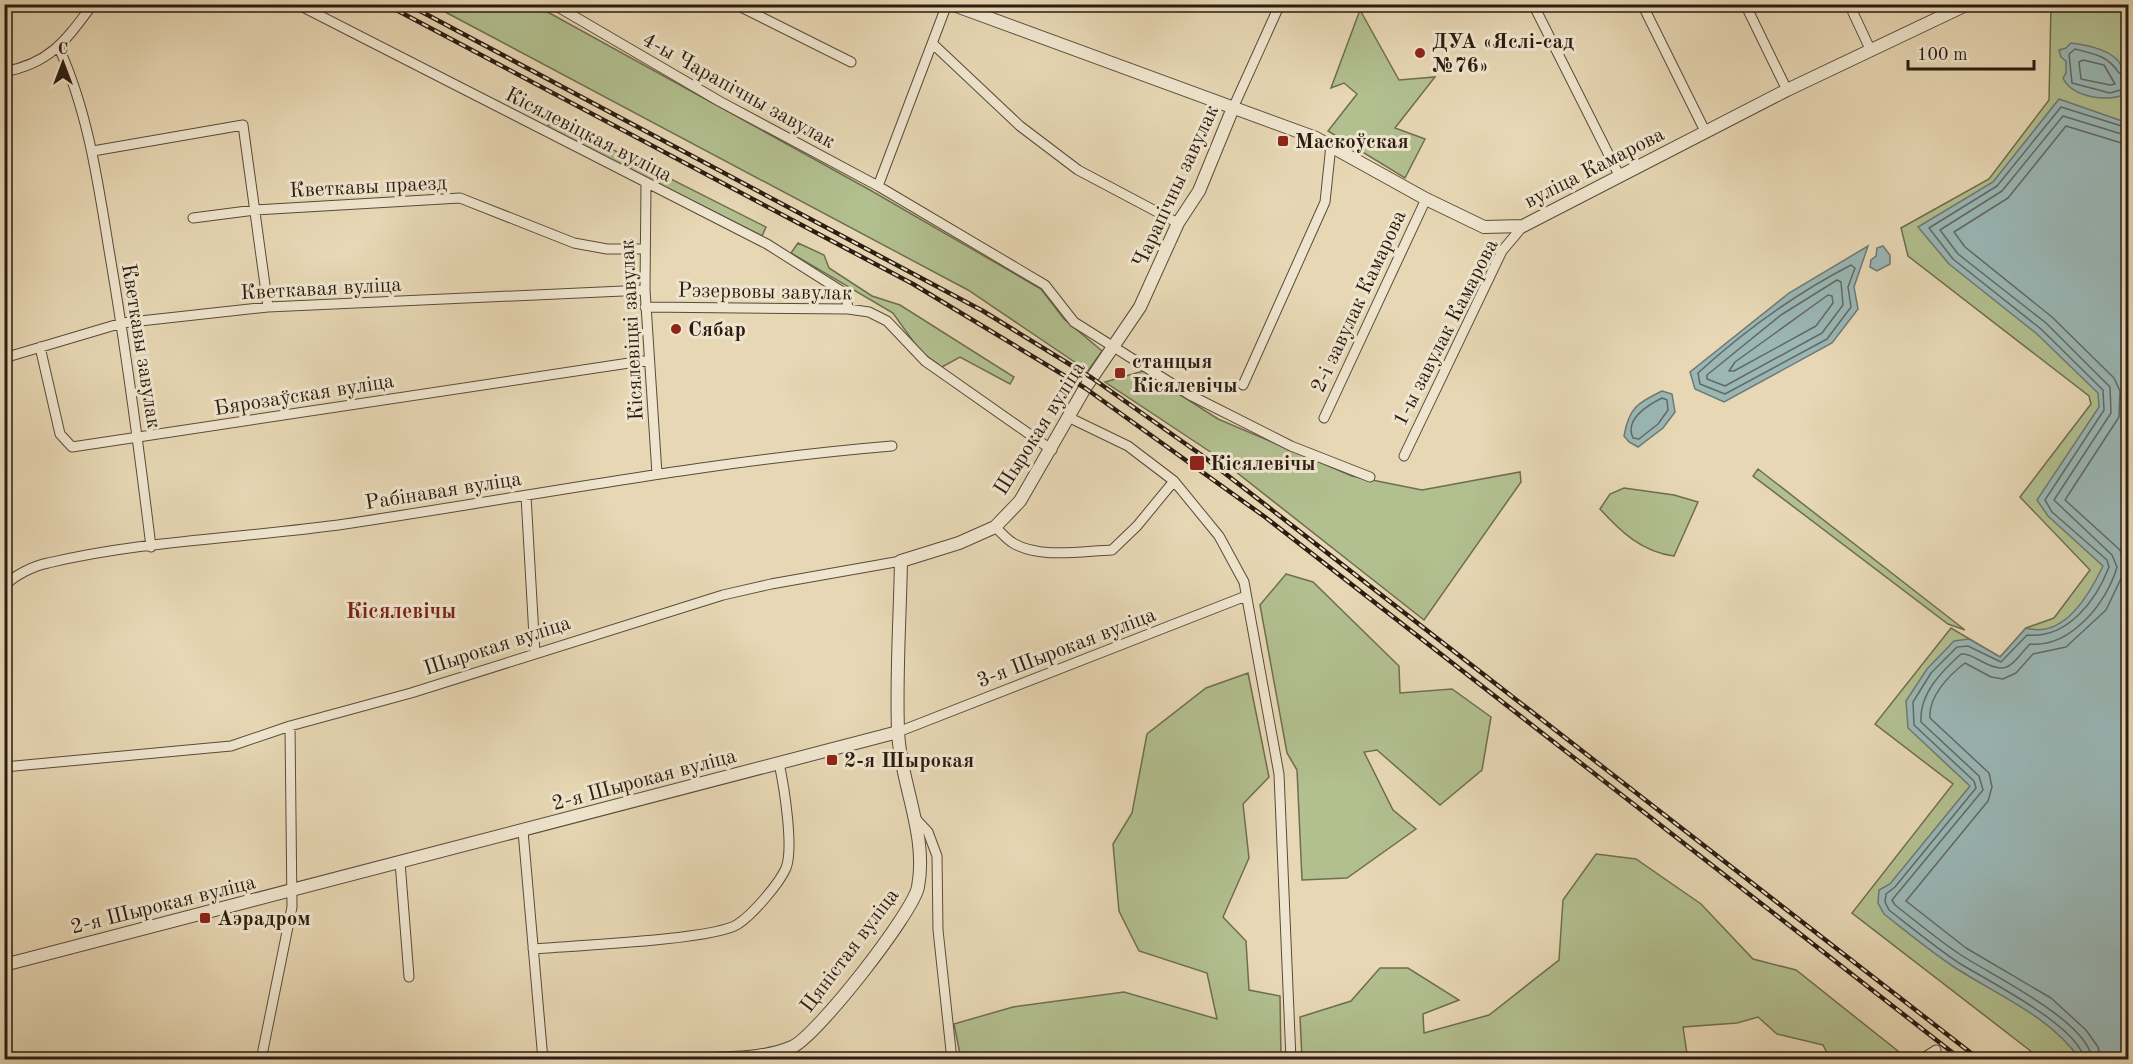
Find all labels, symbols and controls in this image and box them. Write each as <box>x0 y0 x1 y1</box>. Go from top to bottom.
street label: 4-ы Чарапічны завулак <box>638 30 838 153</box>
place label: ДУА «Яслі-сад №76» <box>1432 32 1574 77</box>
north arrow <box>33 33 93 93</box>
scale bar <box>1908 33 2034 71</box>
text: С <box>58 42 68 58</box>
marker: ДУА «Яслі-сад №76» <box>1413 46 1427 60</box>
text: 100 m <box>1917 46 1968 64</box>
street label: Кісялевіцкая вуліца <box>501 84 675 187</box>
street label: Чарапічны завулак <box>1129 102 1223 271</box>
street label: вуліца Камарова <box>1521 124 1668 213</box>
place label: Маскоўская <box>1295 132 1409 153</box>
marker: Маскоўская <box>1276 134 1290 148</box>
street label: Кветкавы праезд <box>289 173 448 202</box>
street label: 2-і завулак Камарова <box>1308 207 1411 396</box>
street label: 1-ы завулак Камарова <box>1390 236 1503 429</box>
street label: Кісялевіцкі завулак <box>617 238 648 421</box>
street label: Кветкавы завулак <box>117 262 164 431</box>
street label: Кветкавая вуліца <box>240 275 402 304</box>
street label: Рэзервовы завулак <box>677 280 853 305</box>
place label: Сябар <box>688 320 746 341</box>
marker: Сябар <box>669 322 683 336</box>
place label: станцыя Кісялевічы <box>1132 352 1238 397</box>
street label: Шырокая вуліца <box>991 358 1090 499</box>
marker: станцыя Кісялевічы <box>1113 366 1127 380</box>
street label: Бярозаўская вуліца <box>213 371 396 420</box>
marker: Кісялевічы <box>1188 454 1206 472</box>
place label: Кісялевічы <box>1210 454 1316 475</box>
street label: Рабінавая вуліца <box>364 469 523 514</box>
district label: Кісялевічы <box>346 601 456 623</box>
street label: 3-я Шырокая вуліца <box>974 605 1159 692</box>
street label: Шырокая вуліца <box>421 613 574 680</box>
street label: 2-я Шырокая вуліца <box>550 746 739 815</box>
place label: 2-я Шырокая <box>844 751 974 772</box>
marker: 2-я Шырокая <box>825 753 839 767</box>
street label: 2-я Шырокая вуліца <box>69 872 258 939</box>
street label: Цяністая вуліца <box>797 885 904 1017</box>
place label: Аэрадром <box>217 909 311 930</box>
marker: Аэрадром <box>198 911 212 925</box>

